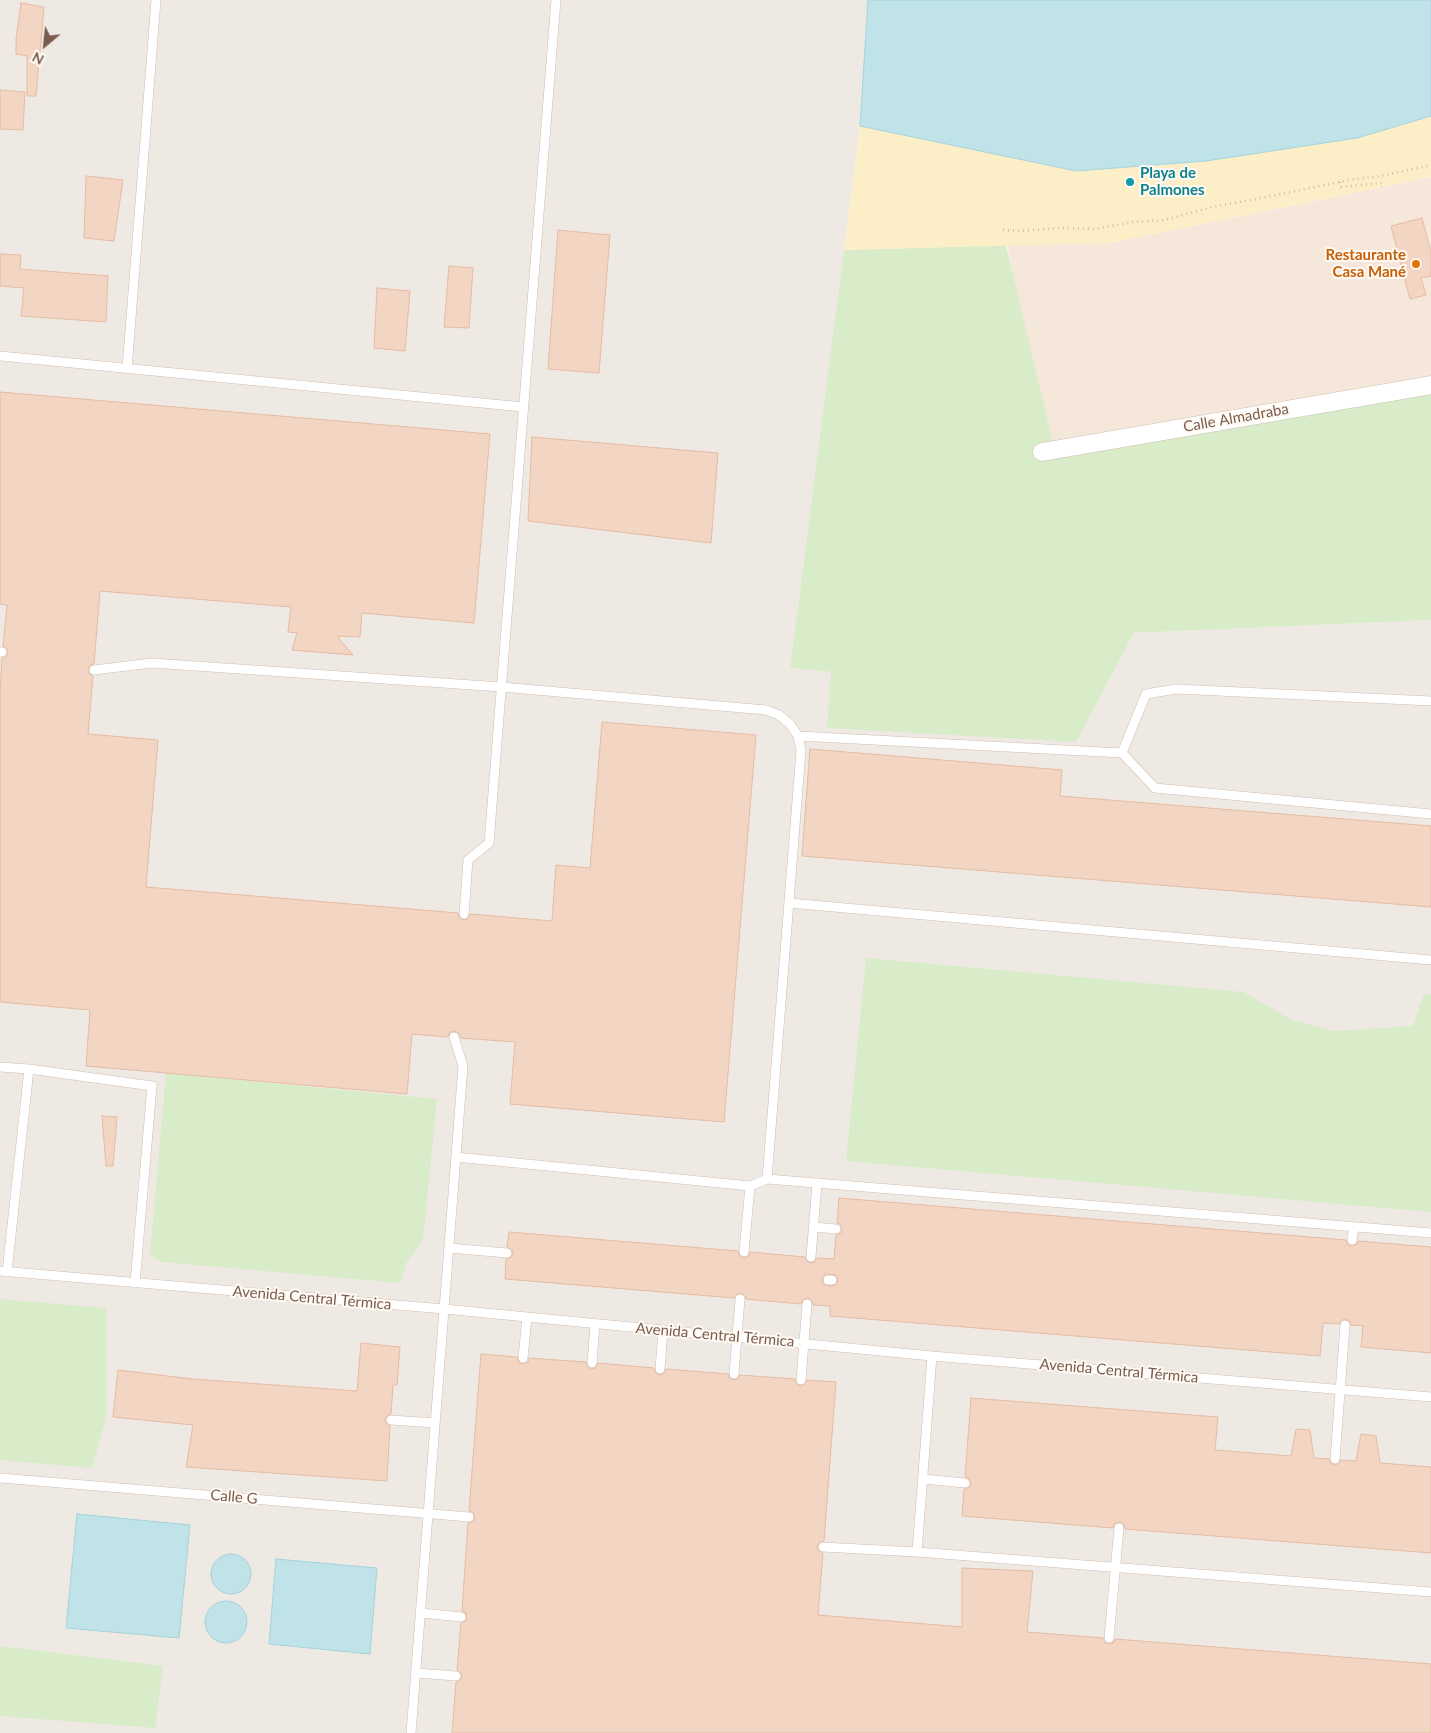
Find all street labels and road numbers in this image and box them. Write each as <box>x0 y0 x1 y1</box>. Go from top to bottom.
street label: Calle Almadraba <box>1182 400 1290 436</box>
street label: Avenida Central Térmica <box>232 1282 392 1314</box>
street label: Avenida Central Térmica <box>635 1319 795 1351</box>
street label: Avenida Central Térmica <box>1039 1355 1199 1387</box>
street label: Calle G <box>210 1486 258 1508</box>

